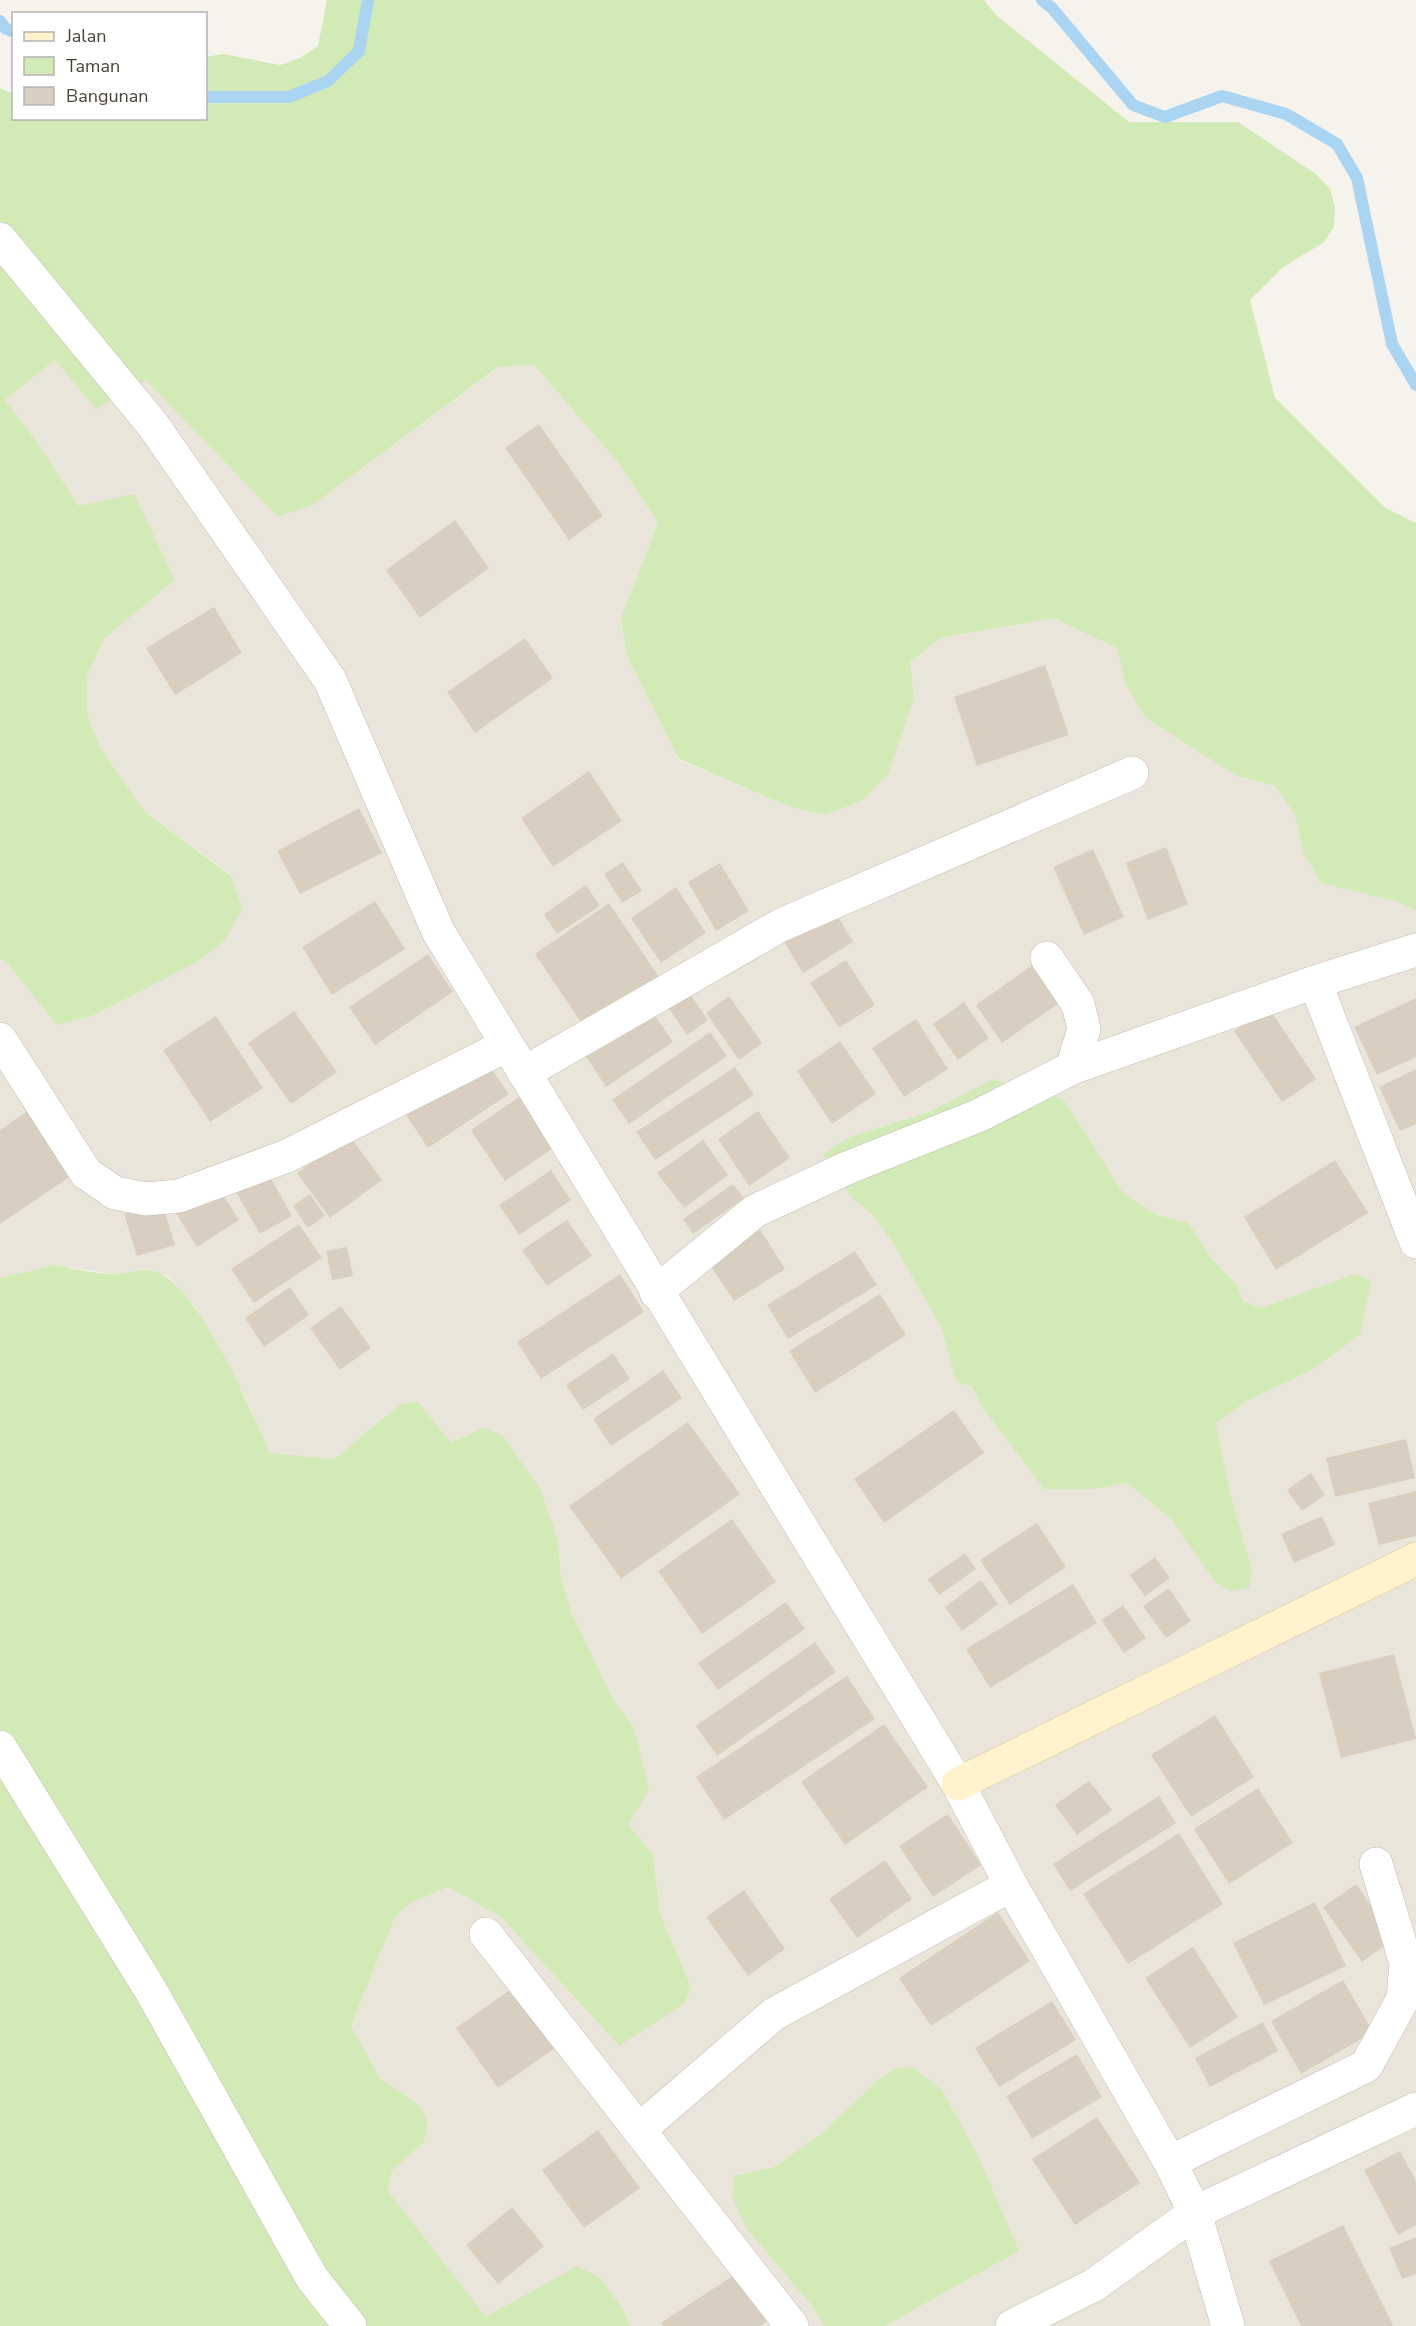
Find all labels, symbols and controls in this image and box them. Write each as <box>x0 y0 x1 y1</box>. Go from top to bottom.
legend <box>12 12 207 120</box>
text: Jalan <box>65 24 106 48</box>
text: Taman <box>66 54 120 78</box>
text: Bangunan <box>66 84 149 108</box>

